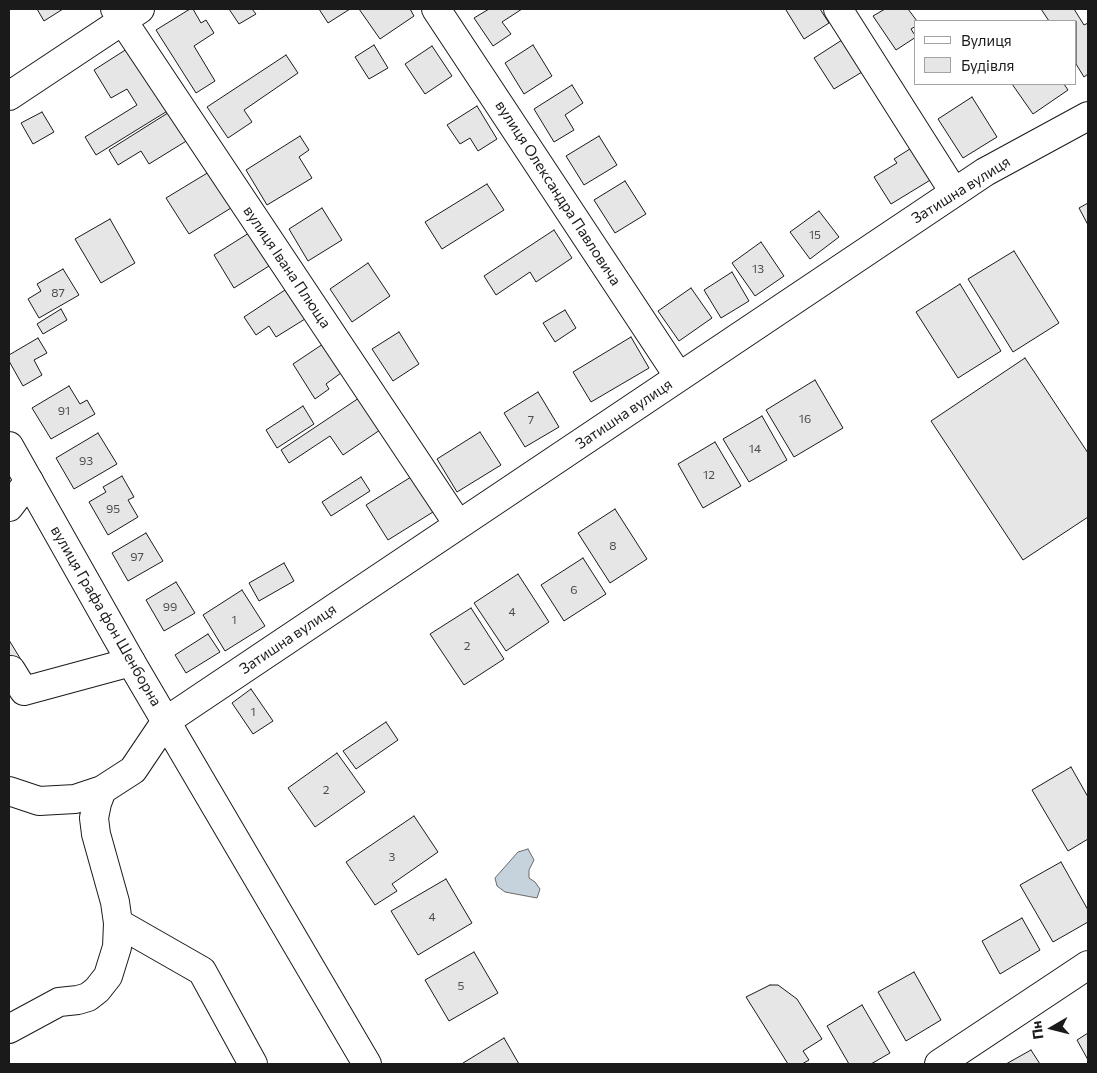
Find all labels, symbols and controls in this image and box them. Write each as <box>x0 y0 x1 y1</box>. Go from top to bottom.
legend <box>914 20 1077 85</box>
text: Вулиця <box>961 31 1012 49</box>
text: Будівля <box>961 56 1014 74</box>
street label: вулиця Олександра Павловича <box>491 97 625 289</box>
street label: Затишна вулиця <box>908 152 1014 228</box>
street label: вулиця Івана Плюща <box>239 202 335 332</box>
house number: 15 <box>809 228 821 242</box>
house number: 13 <box>752 262 764 276</box>
house number: 87 <box>51 286 65 300</box>
street label: Затишна вулиця <box>572 375 676 453</box>
house number: 91 <box>58 404 70 418</box>
house number: 16 <box>799 412 811 426</box>
house number: 7 <box>528 413 534 427</box>
house number: 14 <box>749 442 761 456</box>
house number: 93 <box>79 454 93 468</box>
house number: 12 <box>703 468 715 482</box>
house number: 95 <box>106 502 120 516</box>
street label: вулиця Графа фон Шенборна <box>47 522 165 710</box>
house number: 8 <box>609 539 617 553</box>
house number: 97 <box>130 550 144 564</box>
house number: 6 <box>570 583 578 597</box>
house number: 99 <box>163 600 177 614</box>
street label: Затишна вулиця <box>236 600 340 678</box>
house number: 4 <box>508 605 516 619</box>
house number: 1 <box>231 613 237 627</box>
house number: 2 <box>464 639 470 653</box>
house number: 1 <box>250 705 256 719</box>
house number: 2 <box>323 783 329 797</box>
house number: 3 <box>389 850 395 864</box>
house number: 4 <box>428 910 436 924</box>
house number: 5 <box>458 979 464 993</box>
north arrow <box>1027 1003 1077 1053</box>
text: Пн <box>1027 1020 1046 1041</box>

